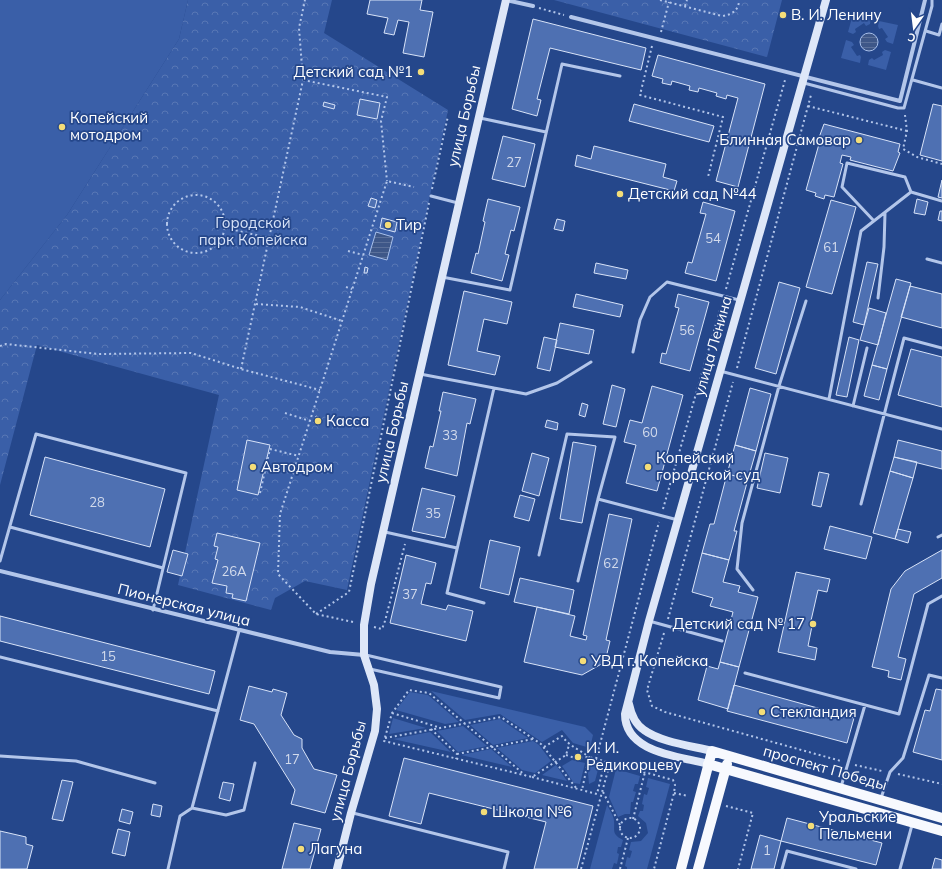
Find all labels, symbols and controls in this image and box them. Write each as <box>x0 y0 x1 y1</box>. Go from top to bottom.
place label: В. И. Ленину <box>791 5 882 24</box>
north arrow <box>894 8 934 48</box>
marker: В. И. Ленину <box>778 10 788 20</box>
text: С <box>906 30 917 45</box>
place label: Детский сад №1 <box>293 62 413 81</box>
street label: улица Борьбы <box>443 63 484 169</box>
marker: Детский сад №1 <box>416 67 426 77</box>
place label: Копейский мотодром <box>70 108 148 144</box>
marker: Копейский мотодром <box>57 122 67 132</box>
place label: Блинная Самовар <box>719 130 851 149</box>
marker: Блинная Самовар <box>854 135 864 145</box>
house number: 27 <box>506 154 522 170</box>
place label: Детский сад №44 <box>628 184 757 203</box>
marker: Детский сад №44 <box>615 189 625 199</box>
park label: Городской парк Копейска <box>199 213 307 249</box>
place label: Тир <box>396 215 422 234</box>
marker: Тир <box>383 220 393 230</box>
house number: 54 <box>705 230 721 246</box>
house number: 61 <box>823 239 839 255</box>
street label: улица Ленина <box>689 294 736 398</box>
house number: 56 <box>679 322 695 338</box>
street label: улица Борьбы <box>371 379 412 485</box>
place label: Касса <box>326 411 369 430</box>
marker: Касса <box>313 416 323 426</box>
house number: 60 <box>642 424 658 440</box>
house number: 33 <box>442 427 458 443</box>
place label: Копейский городской суд <box>656 448 760 484</box>
place label: Автодром <box>261 457 333 476</box>
marker: Автодром <box>248 462 258 472</box>
marker: Копейский городской суд <box>643 462 653 472</box>
house number: 28 <box>89 494 105 510</box>
house number: 35 <box>425 505 441 521</box>
house number: 62 <box>603 555 619 571</box>
house number: 26А <box>221 563 247 579</box>
street label: Пионерская улица <box>116 579 252 630</box>
house number: 37 <box>402 586 418 602</box>
place label: Детский сад № 17 <box>672 614 805 633</box>
marker: Детский сад № 17 <box>808 619 818 629</box>
house number: 15 <box>100 648 116 664</box>
place label: УВД г. Копейска <box>590 651 708 670</box>
marker: УВД г. Копейска <box>578 656 588 666</box>
place label: Стекландия <box>770 702 857 721</box>
marker: Стекландия <box>757 707 767 717</box>
street label: улица Борьбы <box>325 718 370 823</box>
place label: И. И. Редикорцеву <box>586 738 682 774</box>
street label: проспект Победы <box>761 741 889 794</box>
house number: 17 <box>284 751 300 767</box>
marker: И. И. Редикорцеву <box>573 752 583 762</box>
place label: Школа №6 <box>492 802 572 821</box>
marker: Школа №6 <box>479 807 489 817</box>
place label: Уральские Пельмени <box>818 807 896 843</box>
marker: Уральские Пельмени <box>806 821 816 831</box>
place label: Лагуна <box>309 839 363 858</box>
house number: 1 <box>763 842 771 858</box>
marker: Лагуна <box>296 844 306 854</box>

